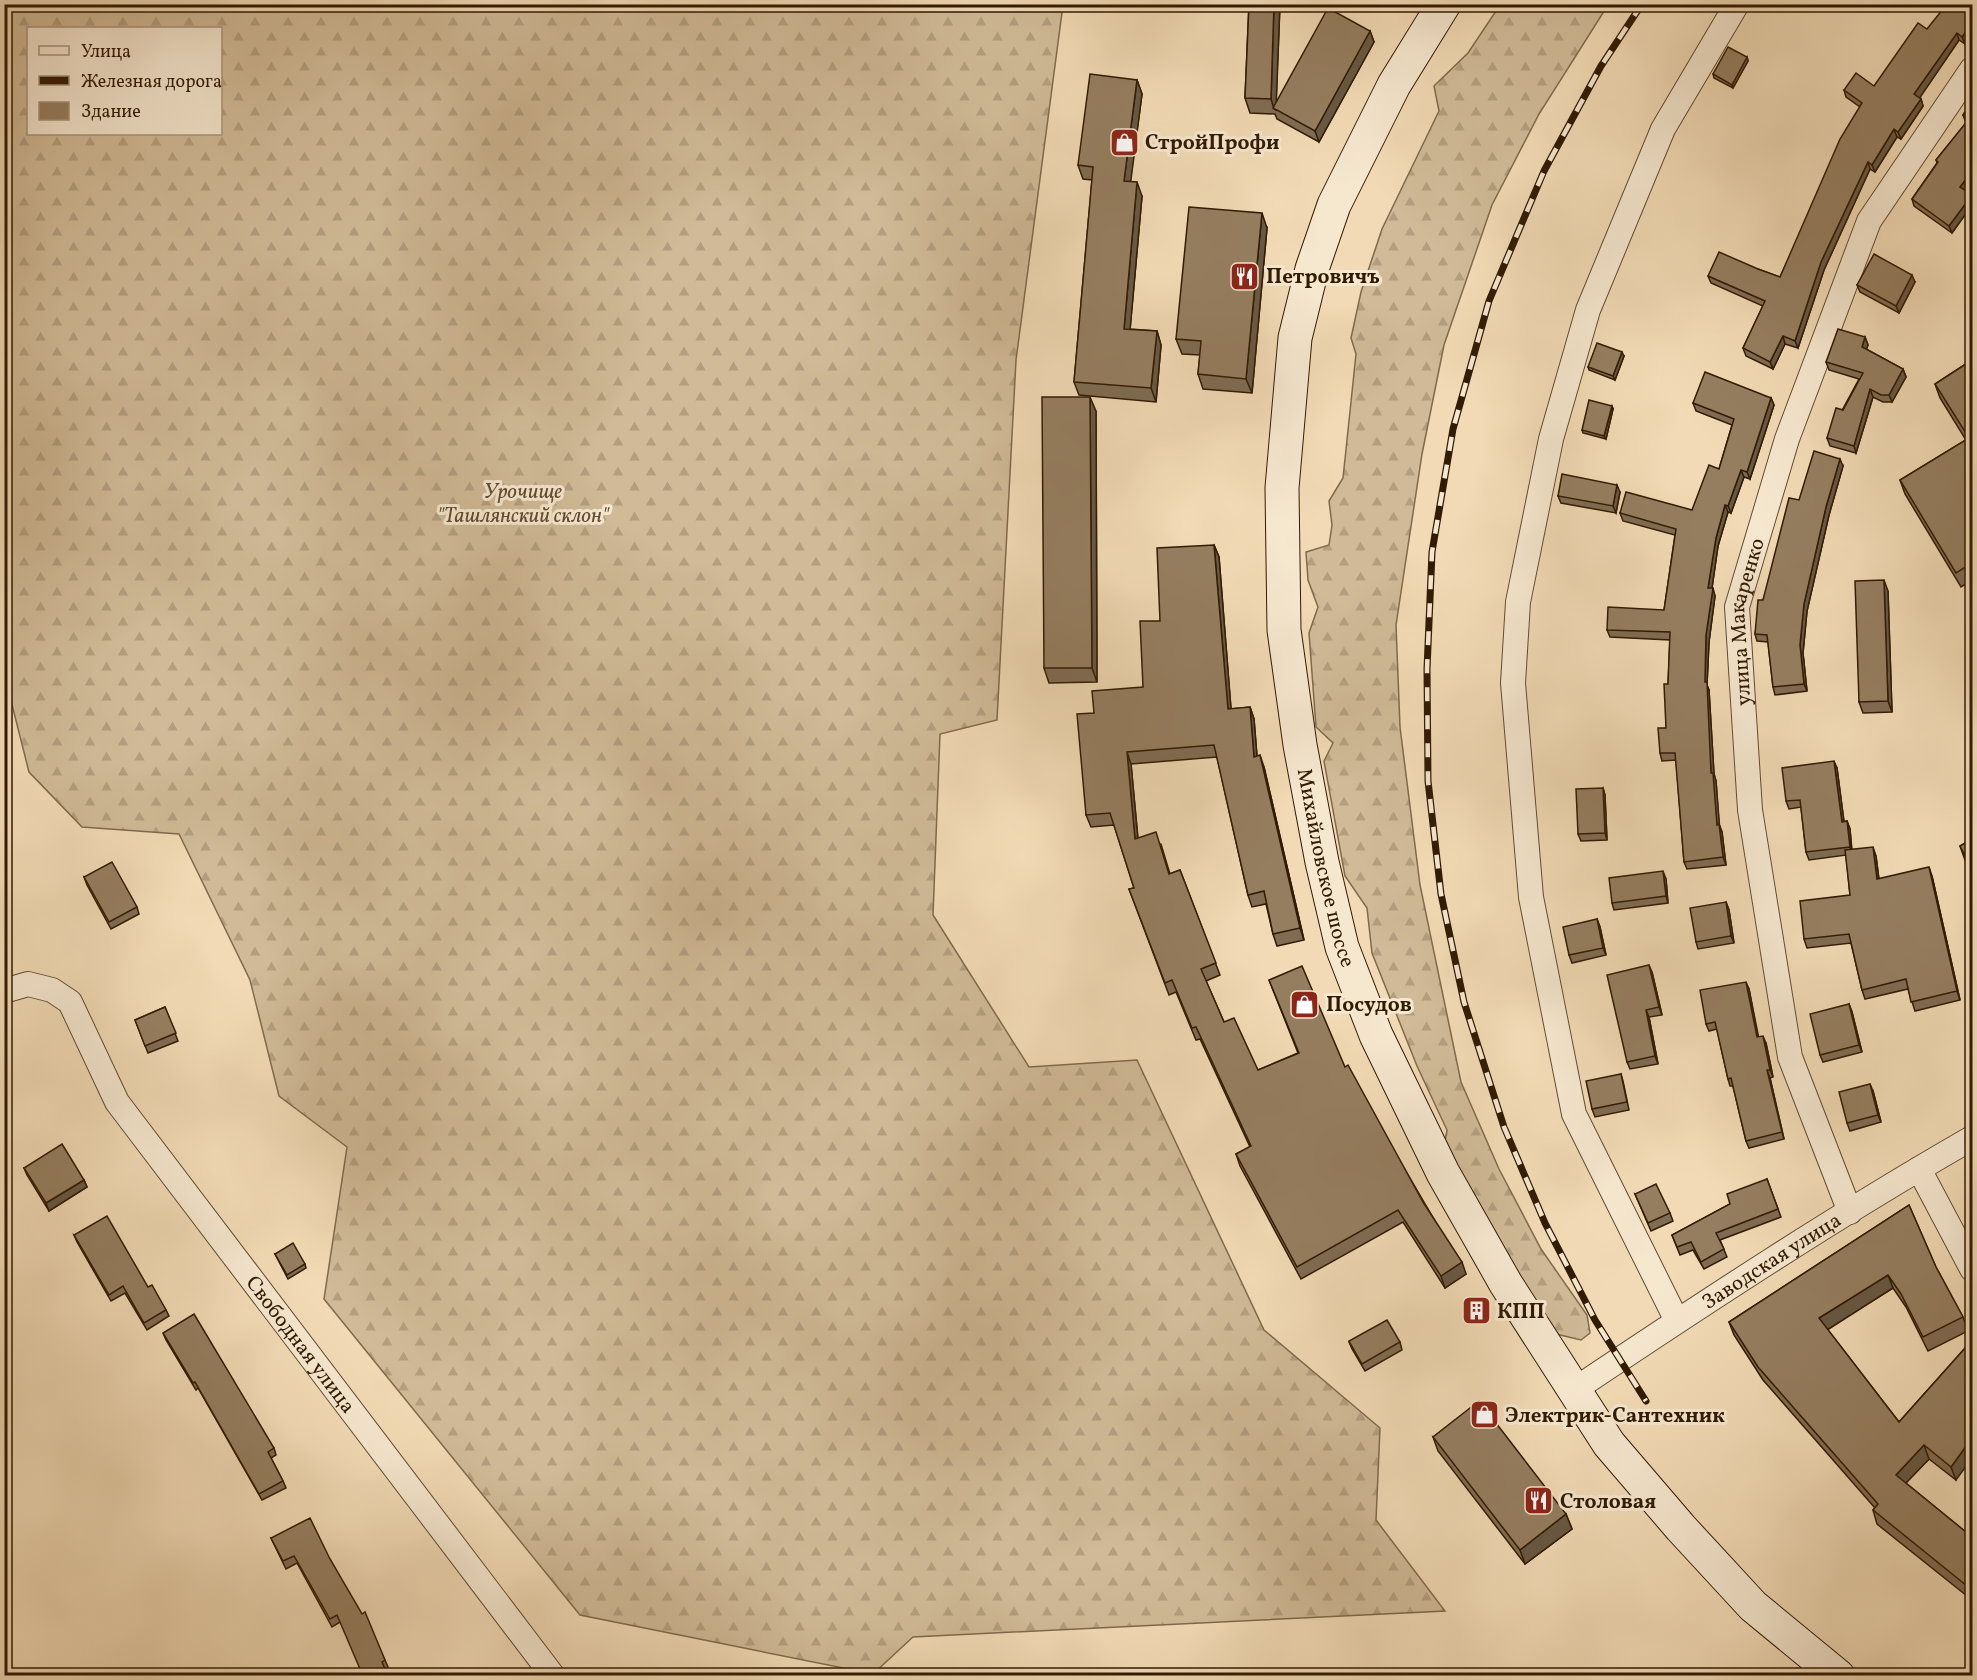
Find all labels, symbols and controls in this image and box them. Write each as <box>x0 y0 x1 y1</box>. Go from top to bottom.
legend <box>27 27 222 135</box>
text: Улица <box>81 40 131 65</box>
text: Железная дорога <box>81 70 222 95</box>
text: Здание <box>81 100 141 125</box>
shop icon: СтройПрофи <box>1108 126 1140 158</box>
place label: СтройПрофи <box>1145 129 1279 158</box>
restaurant icon: Петровичъ <box>1229 260 1261 292</box>
place label: Петровичъ <box>1266 263 1380 292</box>
park label: Урочище "Ташлянский склон" <box>437 478 610 531</box>
street label: улица Макаренко <box>1724 535 1773 707</box>
street label: Михайловское шоссе <box>1289 766 1361 972</box>
shop icon: Посудов <box>1289 988 1321 1020</box>
place label: Посудов <box>1326 991 1412 1020</box>
street label: Заводская улица <box>1697 1207 1847 1317</box>
street label: Свободная улица <box>238 1270 362 1420</box>
building icon: КПП <box>1460 1295 1492 1327</box>
place label: КПП <box>1497 1298 1545 1327</box>
shop icon: Электрик-Сантехник <box>1468 1399 1500 1431</box>
place label: Электрик-Сантехник <box>1505 1402 1725 1431</box>
restaurant icon: Столовая <box>1523 1485 1555 1517</box>
place label: Столовая <box>1560 1488 1656 1517</box>

